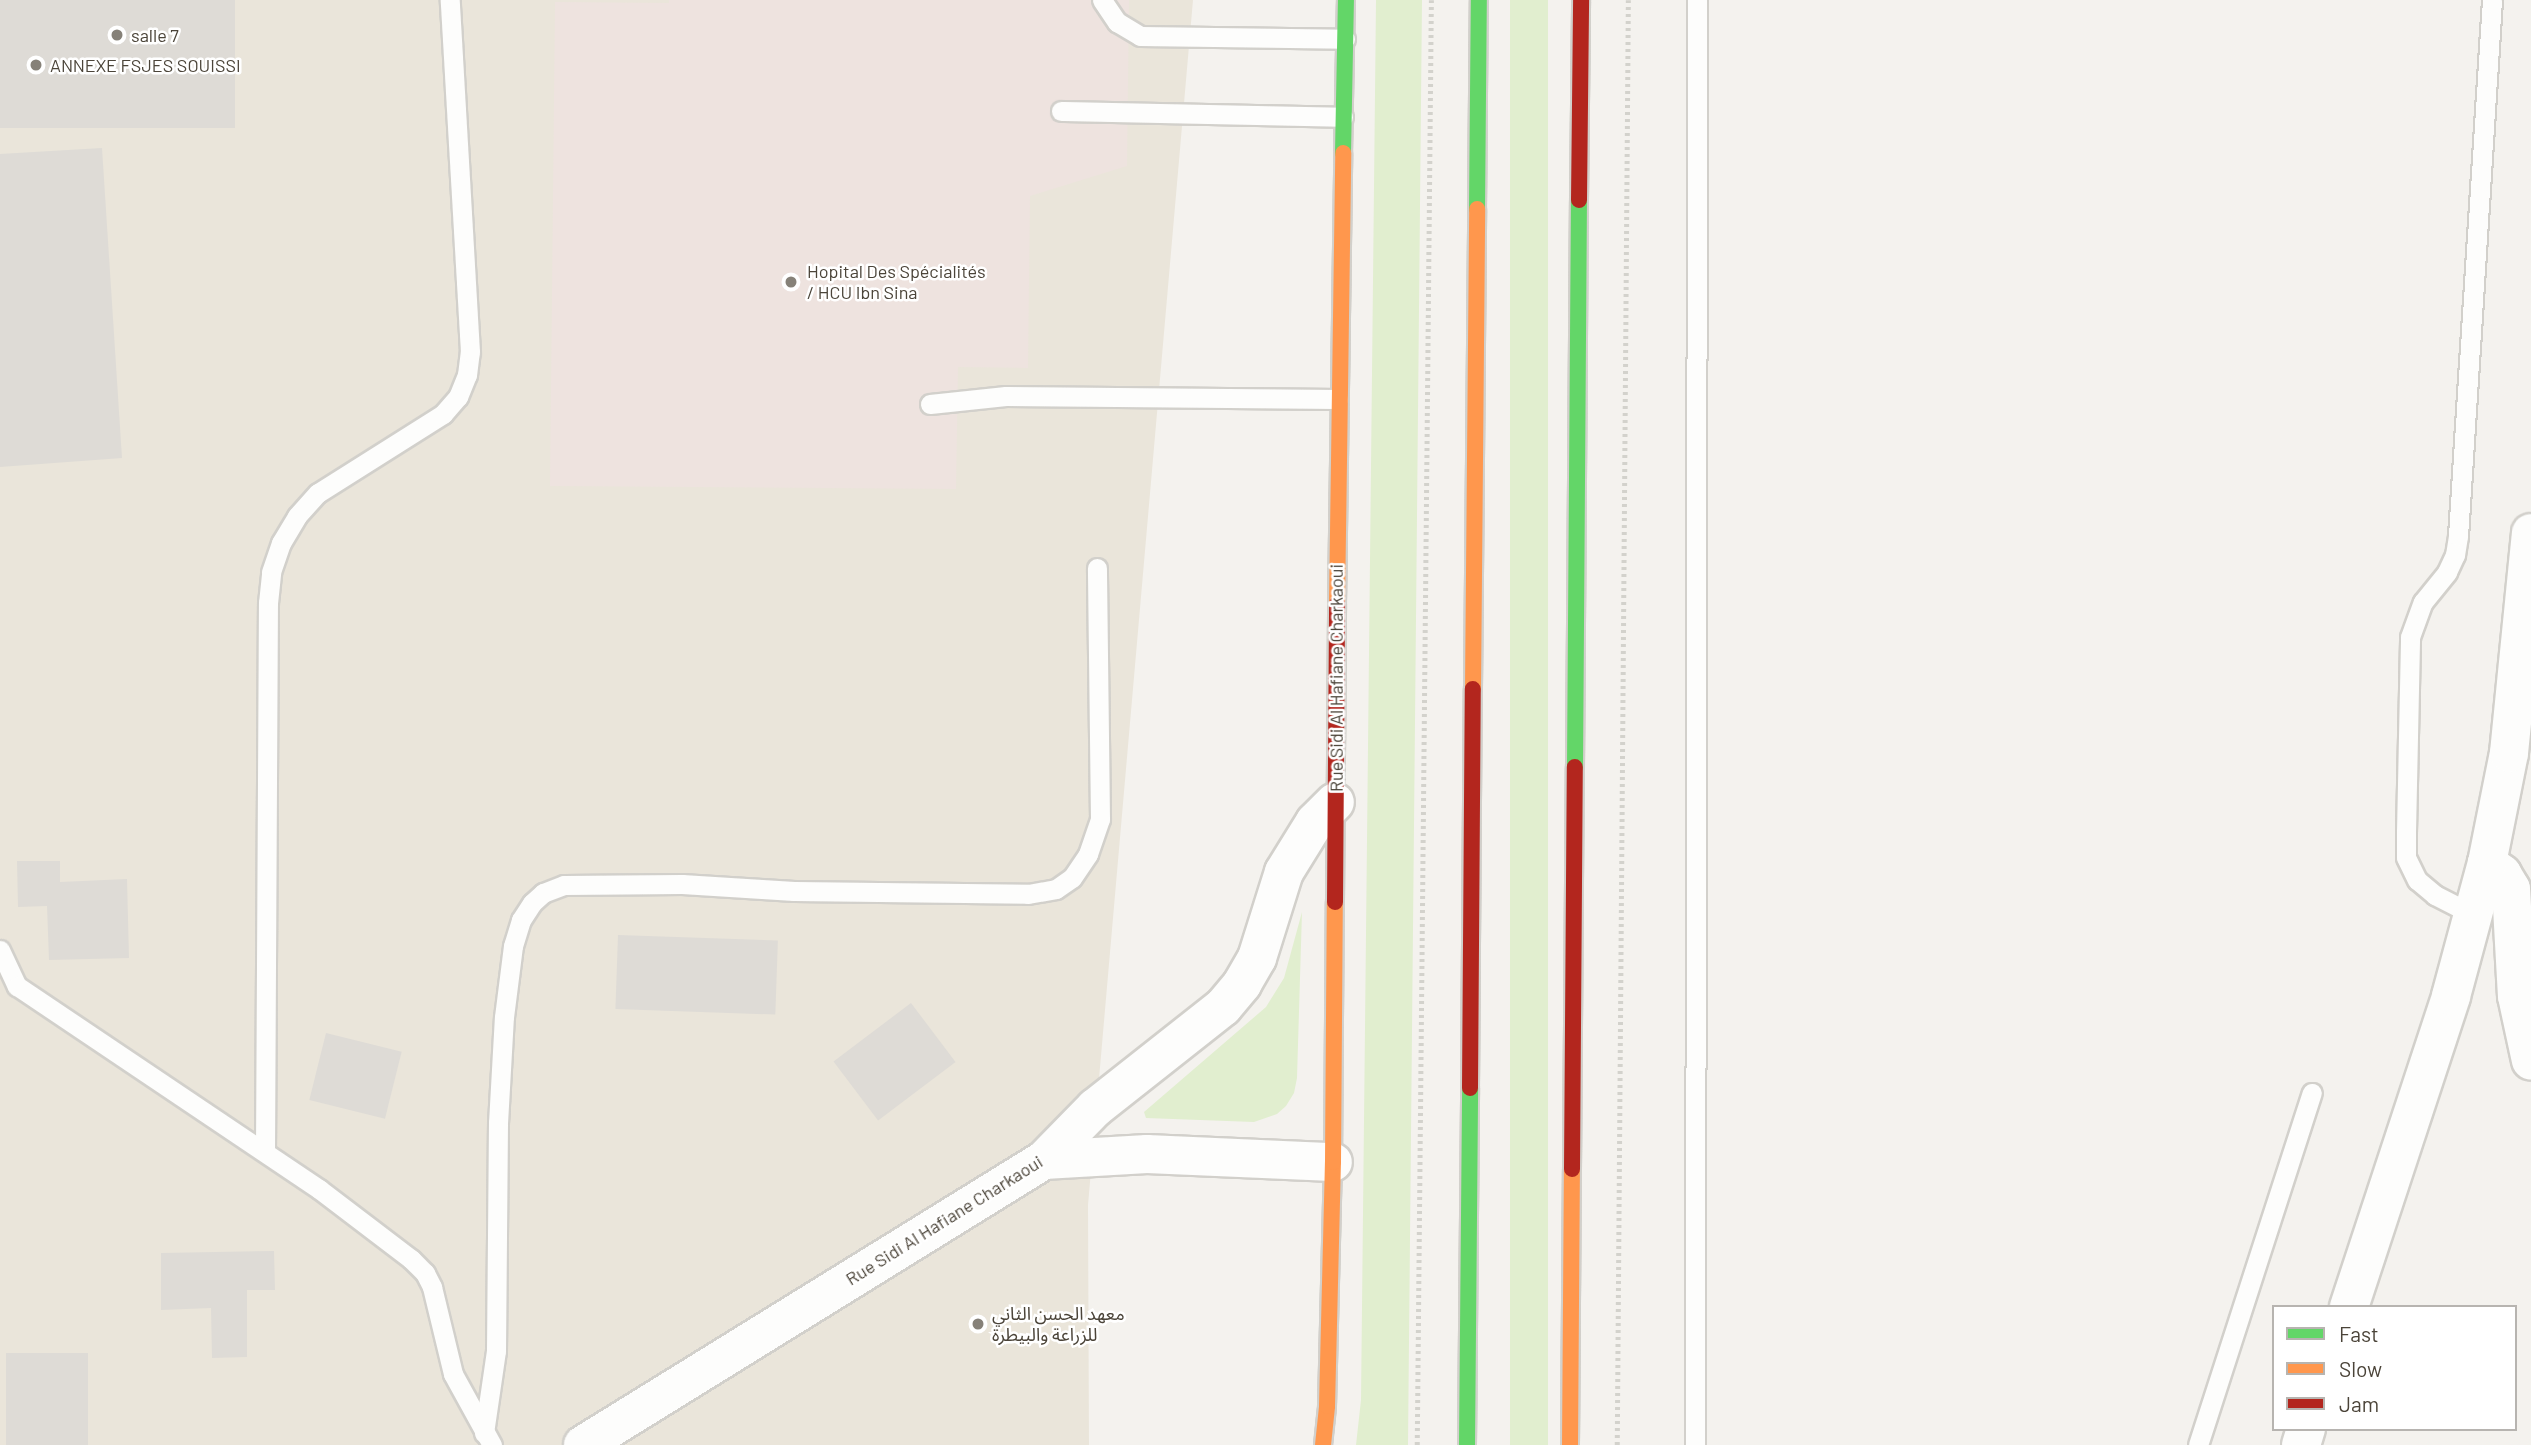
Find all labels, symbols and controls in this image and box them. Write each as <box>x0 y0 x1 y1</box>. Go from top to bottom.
place label: salle 7 <box>131 24 179 46</box>
marker: salle 7 <box>109 27 125 43</box>
place label: ANNEXE FSJES SOUISSI <box>50 54 241 76</box>
marker: ANNEXE FSJES SOUISSI <box>28 57 44 73</box>
place label: Hopital Des Spécialités / HCU Ibn Sina <box>807 261 986 304</box>
marker: Hopital Des Spécialités / HCU Ibn Sina <box>781 272 801 292</box>
street label: Rue Sidi Al Hafiane Charkaoui <box>1325 564 1347 792</box>
street label: Rue Sidi Al Hafiane Charkaoui <box>842 1150 1046 1290</box>
place label: معهد الحسن الثاني للزراعة والبيطرة <box>992 1303 1125 1346</box>
legend <box>2272 1305 2517 1431</box>
marker: معهد الحسن الثاني للزراعة والبيطرة <box>970 1316 986 1332</box>
text: Fast <box>2339 1321 2379 1346</box>
text: Slow <box>2339 1356 2382 1381</box>
text: Jam <box>2339 1391 2379 1416</box>

